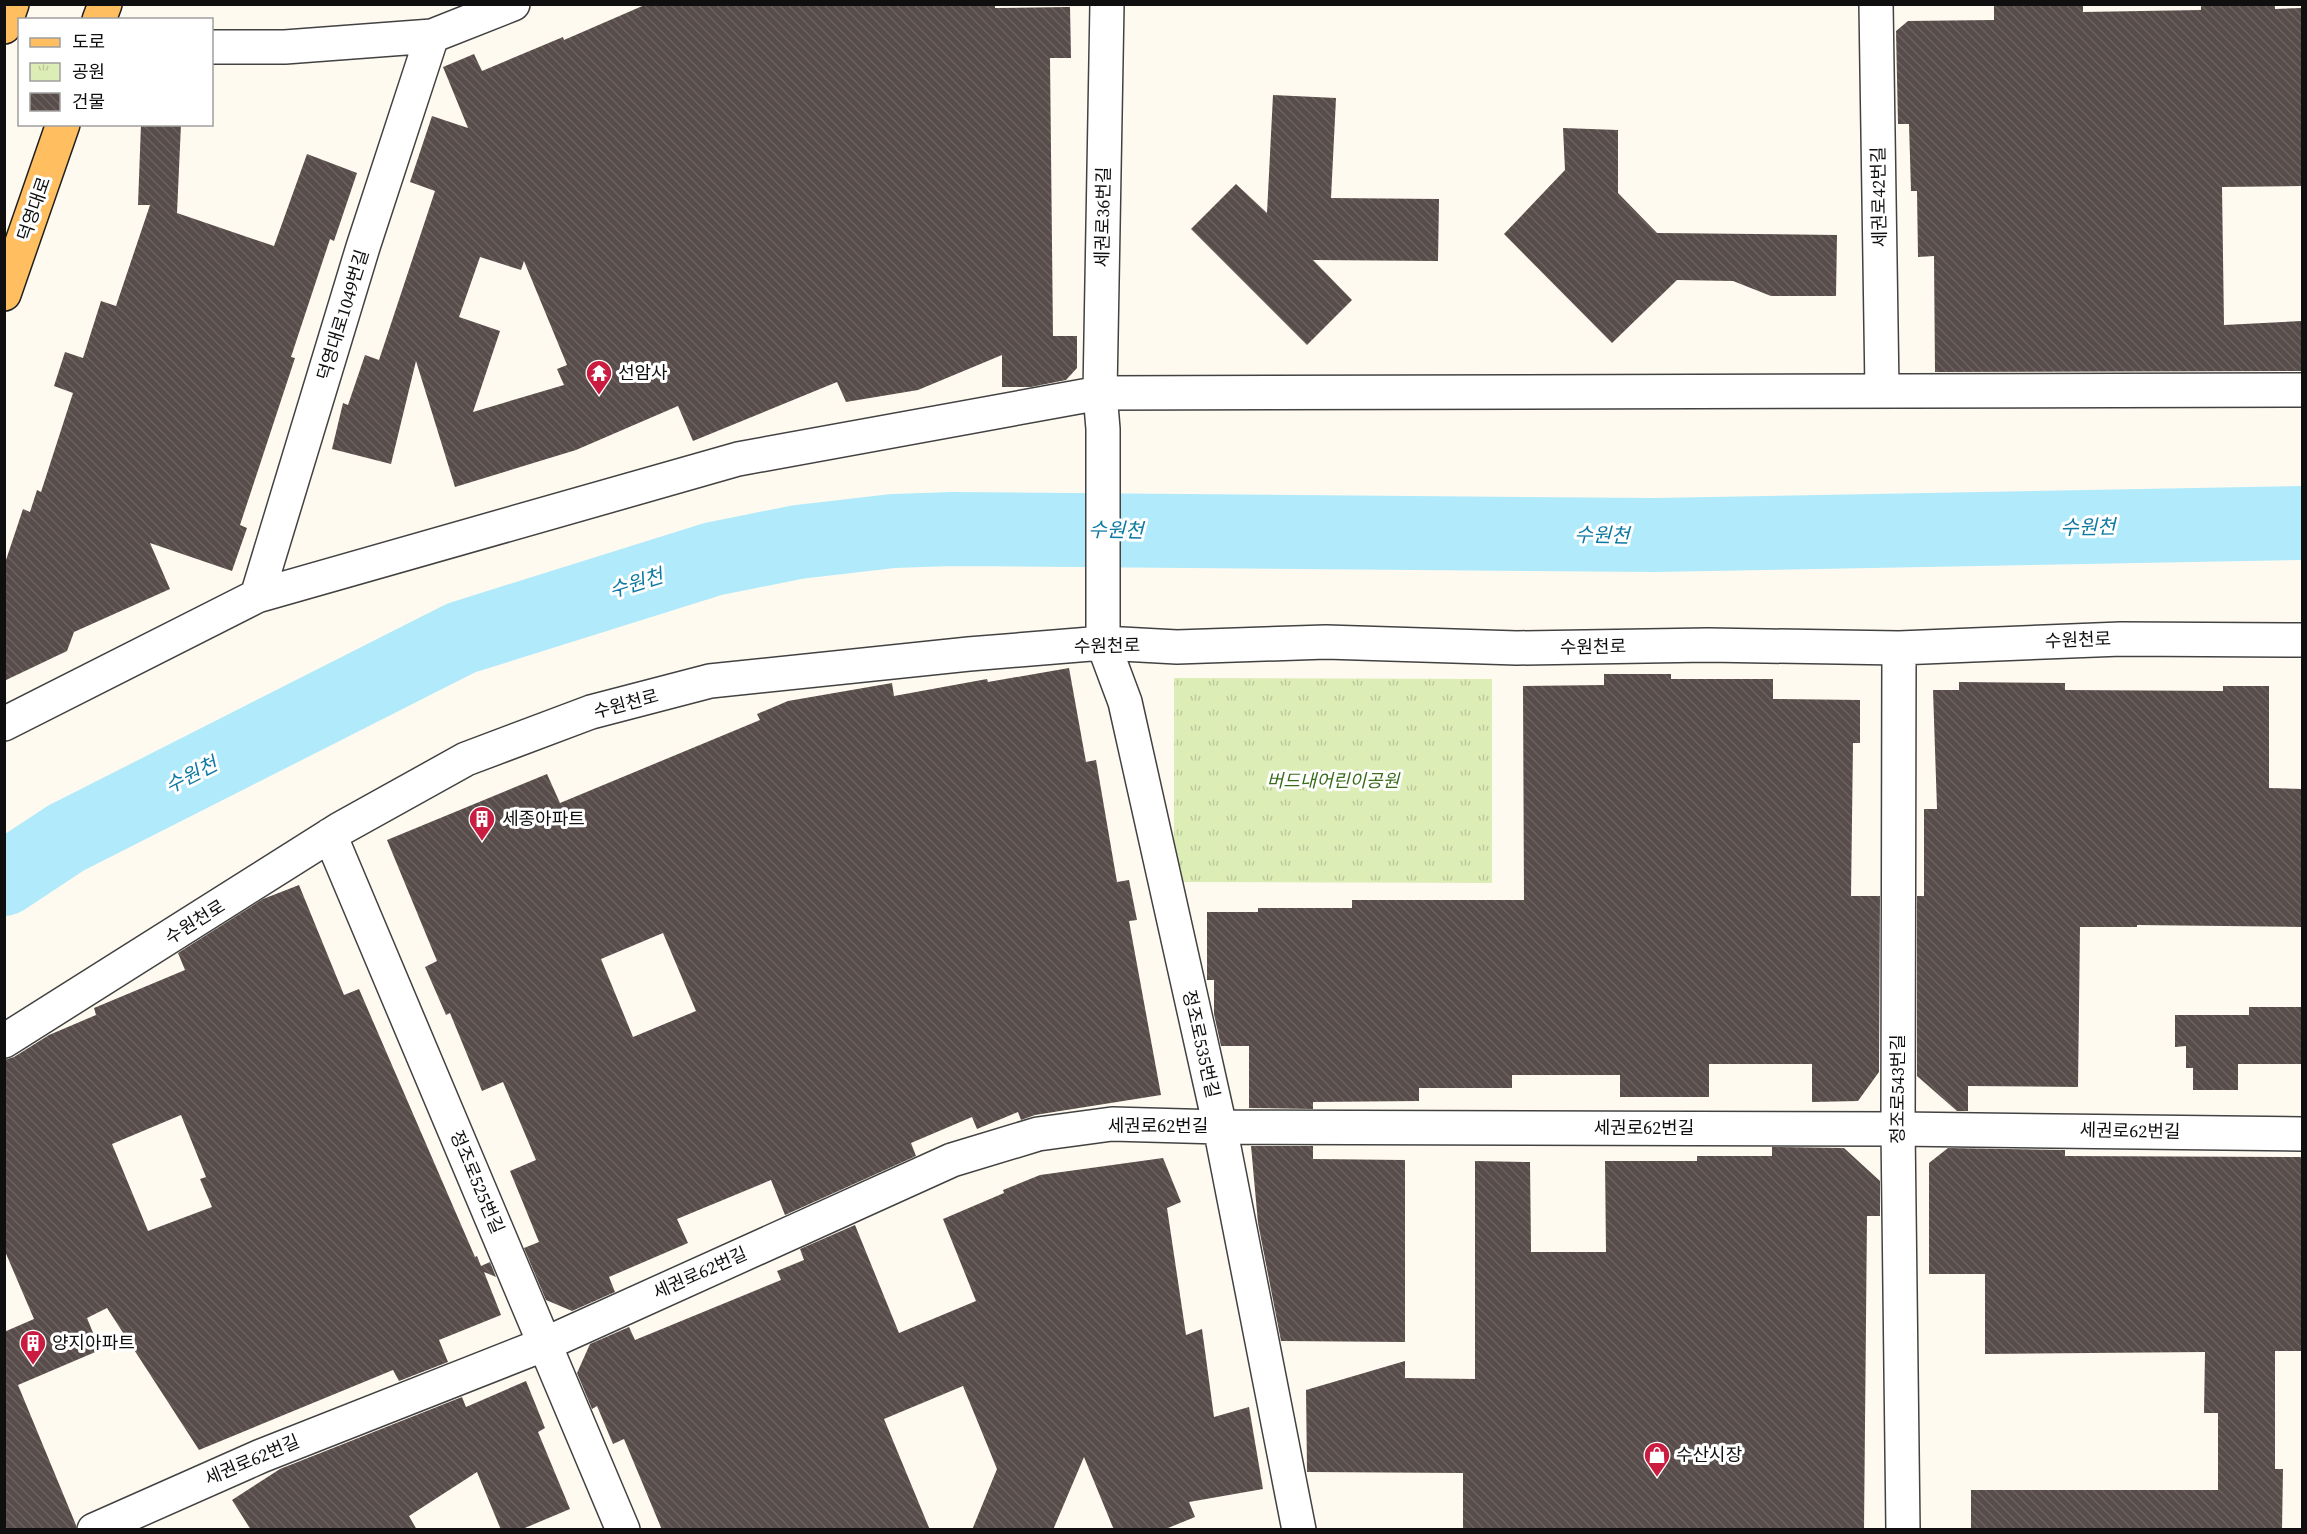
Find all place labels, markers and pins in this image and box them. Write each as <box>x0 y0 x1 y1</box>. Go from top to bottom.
temple icon: 선암사 <box>584 358 614 396</box>
place label: 선암사 <box>618 360 668 385</box>
building icon: 세종아파트 <box>467 804 497 842</box>
place label: 세종아파트 <box>502 806 585 831</box>
building icon: 양지아파트 <box>18 1328 48 1366</box>
place label: 양지아파트 <box>52 1330 135 1355</box>
shop icon: 수산시장 <box>1642 1440 1672 1478</box>
place label: 수산시장 <box>1676 1442 1742 1467</box>

